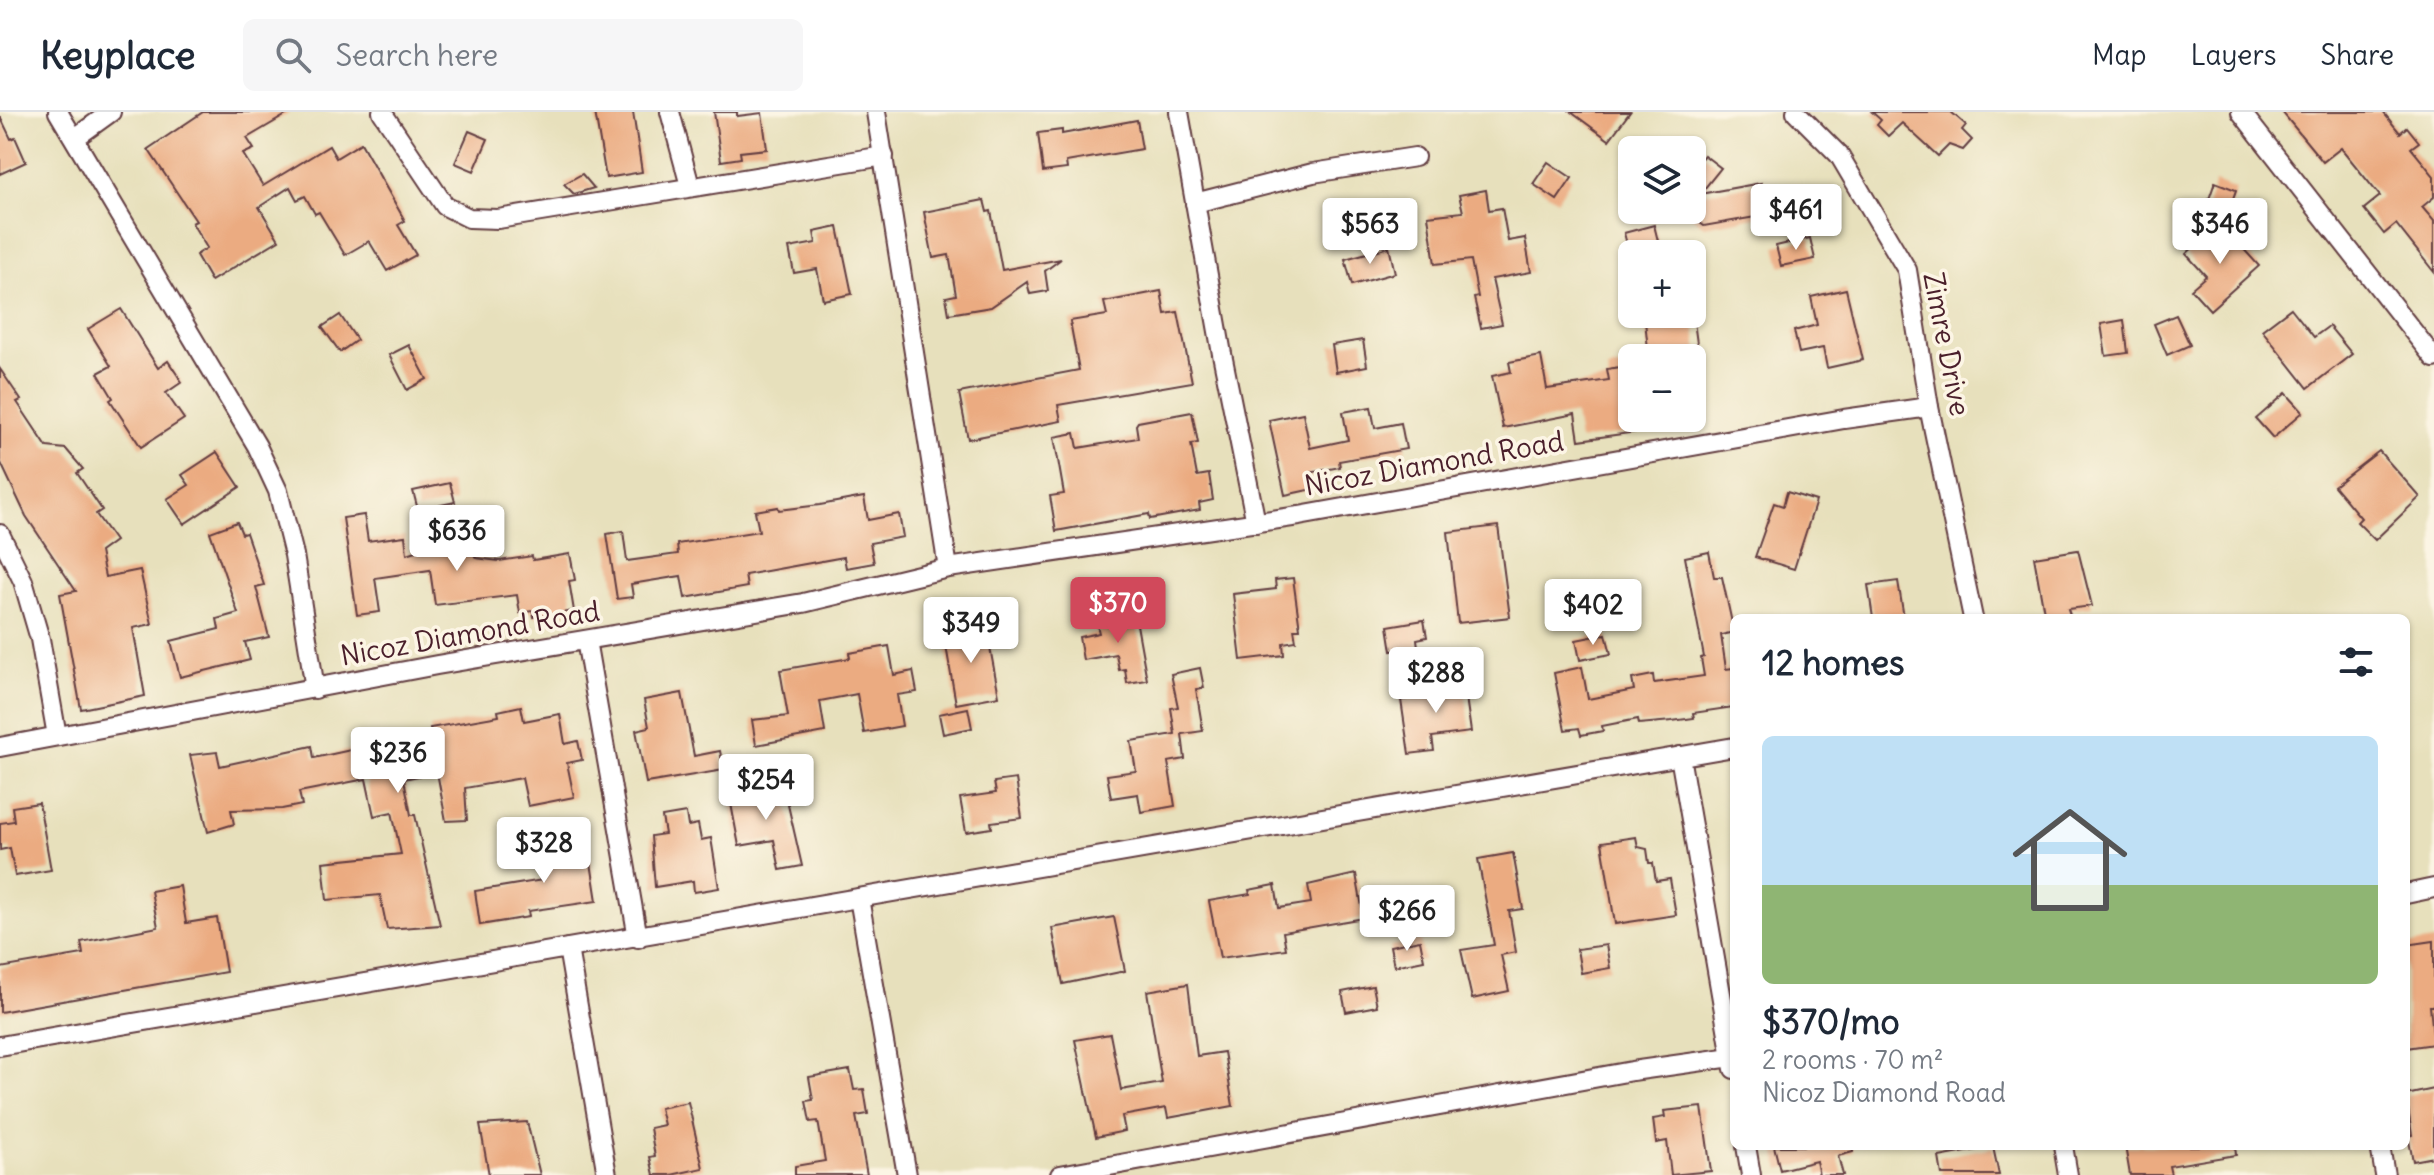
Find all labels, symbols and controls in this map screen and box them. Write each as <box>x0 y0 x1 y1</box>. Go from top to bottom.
search box <box>243 19 803 91</box>
text: Keyplace <box>40 32 195 79</box>
icon: search <box>271 33 315 77</box>
text: Search here <box>335 36 498 74</box>
text: Map <box>2092 37 2147 73</box>
text: Layers <box>2191 37 2277 73</box>
text: Share <box>2321 37 2394 73</box>
map controls <box>1618 136 1706 432</box>
button: layers <box>1618 136 1706 224</box>
pin: $461 <box>1749 184 1843 252</box>
text: $461 <box>1769 193 1823 226</box>
pin: $563 <box>1323 198 1417 266</box>
pin: $346 <box>2173 198 2267 266</box>
text: $563 <box>1340 207 1400 240</box>
text: $346 <box>2190 207 2250 240</box>
button: + <box>1618 240 1706 328</box>
street label: Zimre Drive <box>1915 269 1979 419</box>
button: − <box>1618 344 1706 432</box>
street label: Nicoz Diamond Road <box>1302 422 1566 504</box>
pin: $636 <box>410 505 504 573</box>
text: $636 <box>427 514 487 547</box>
pin: $370 <box>1071 577 1165 645</box>
pin: $402 <box>1546 579 1640 647</box>
text: $370 <box>1088 586 1148 619</box>
text: $402 <box>1563 588 1623 621</box>
street label: Nicoz Diamond Road <box>338 592 602 674</box>
pin: $349 <box>924 597 1018 665</box>
text: $349 <box>941 606 1001 639</box>
icon: filters <box>2334 640 2378 684</box>
text: 12 homes <box>1762 641 1905 684</box>
pin: $288 <box>1389 647 1483 715</box>
text: $288 <box>1407 656 1465 689</box>
pin: $236 <box>351 727 445 795</box>
text: $236 <box>369 736 427 769</box>
pin: $254 <box>719 754 813 822</box>
text: $254 <box>737 763 795 796</box>
icon: home <box>1998 788 2142 932</box>
pin: $328 <box>497 817 591 885</box>
text: $328 <box>515 826 573 859</box>
pin: $266 <box>1360 885 1454 953</box>
text: $266 <box>1378 894 1436 927</box>
text: $370/mo <box>1762 1000 1900 1043</box>
text: 2 rooms · 70 m² <box>1762 1043 1943 1076</box>
text: Nicoz Diamond Road <box>1762 1076 2006 1109</box>

